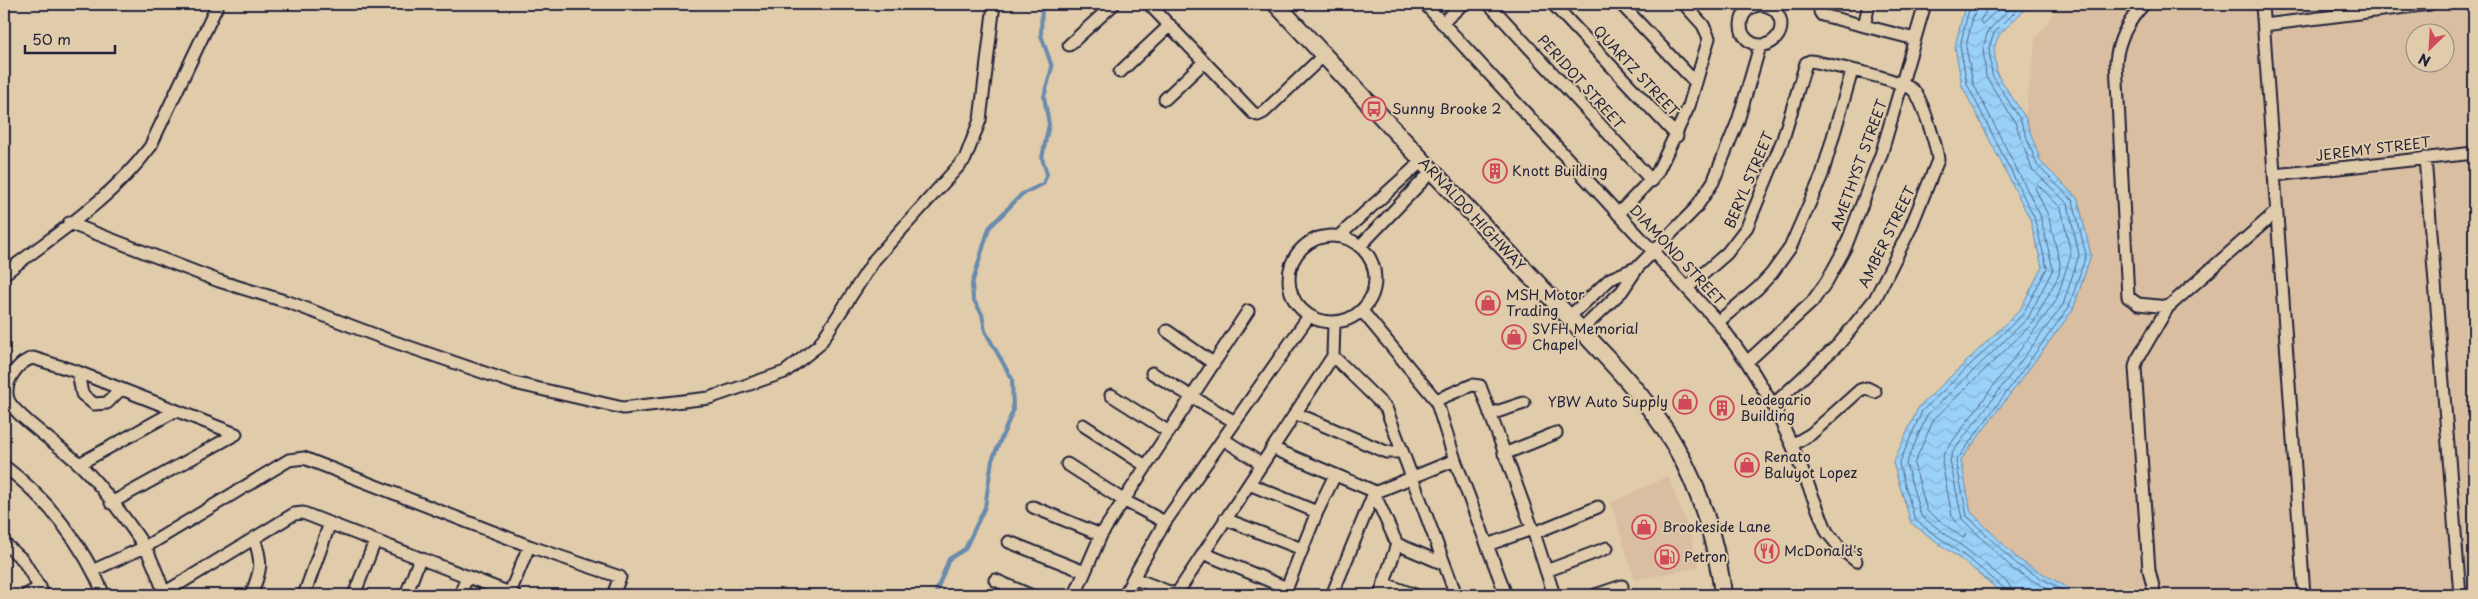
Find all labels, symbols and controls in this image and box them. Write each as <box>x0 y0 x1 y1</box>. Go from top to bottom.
street label: QUARTZ STREET <box>1589 21 1684 121</box>
scale bar <box>25 22 115 54</box>
north arrow <box>2406 22 2456 72</box>
text: 50 m <box>32 27 71 50</box>
street label: PERIDOT STREET <box>1533 30 1630 134</box>
text: N <box>2415 48 2434 72</box>
bus stop icon: Sunny Brooke 2 <box>1361 96 1387 122</box>
street label: AMETHYST STREET <box>1825 96 1892 233</box>
place label: Sunny Brooke 2 <box>1392 98 1501 119</box>
street label: BERYL STREET <box>1719 128 1779 231</box>
street label: JEREMY STREET <box>2314 131 2432 166</box>
street label: ARNALDO HIGHWAY <box>1414 152 1531 275</box>
building icon: Knott Building <box>1482 158 1508 184</box>
place label: Knott Building <box>1512 160 1608 181</box>
street label: AMBER STREET <box>1853 182 1920 291</box>
street label: DIAMOND STREET <box>1625 199 1730 310</box>
place label: MSH Motor Trading <box>1506 284 1585 321</box>
shop icon: MSH Motor Trading <box>1475 290 1501 316</box>
place label: SVFH Memorial Chapel <box>1532 318 1639 355</box>
shop icon: SVFH Memorial Chapel <box>1501 324 1527 350</box>
shop icon: YBW Auto Supply <box>1672 389 1698 415</box>
place label: Leodegario Building <box>1740 389 1812 426</box>
place label: YBW Auto Supply <box>1548 391 1668 412</box>
building icon: Leodegario Building <box>1709 395 1735 421</box>
place label: Renato Baluyot Lopez <box>1764 446 1858 483</box>
shop icon: Renato Baluyot Lopez <box>1734 452 1760 478</box>
shop icon: Brookeside Lane <box>1631 514 1657 540</box>
place label: Brookeside Lane <box>1662 516 1771 537</box>
restaurant icon: McDonald's <box>1754 538 1780 564</box>
place label: McDonald's <box>1784 540 1863 561</box>
fuel station icon: Petron <box>1654 544 1680 570</box>
place label: Petron <box>1684 546 1727 567</box>

